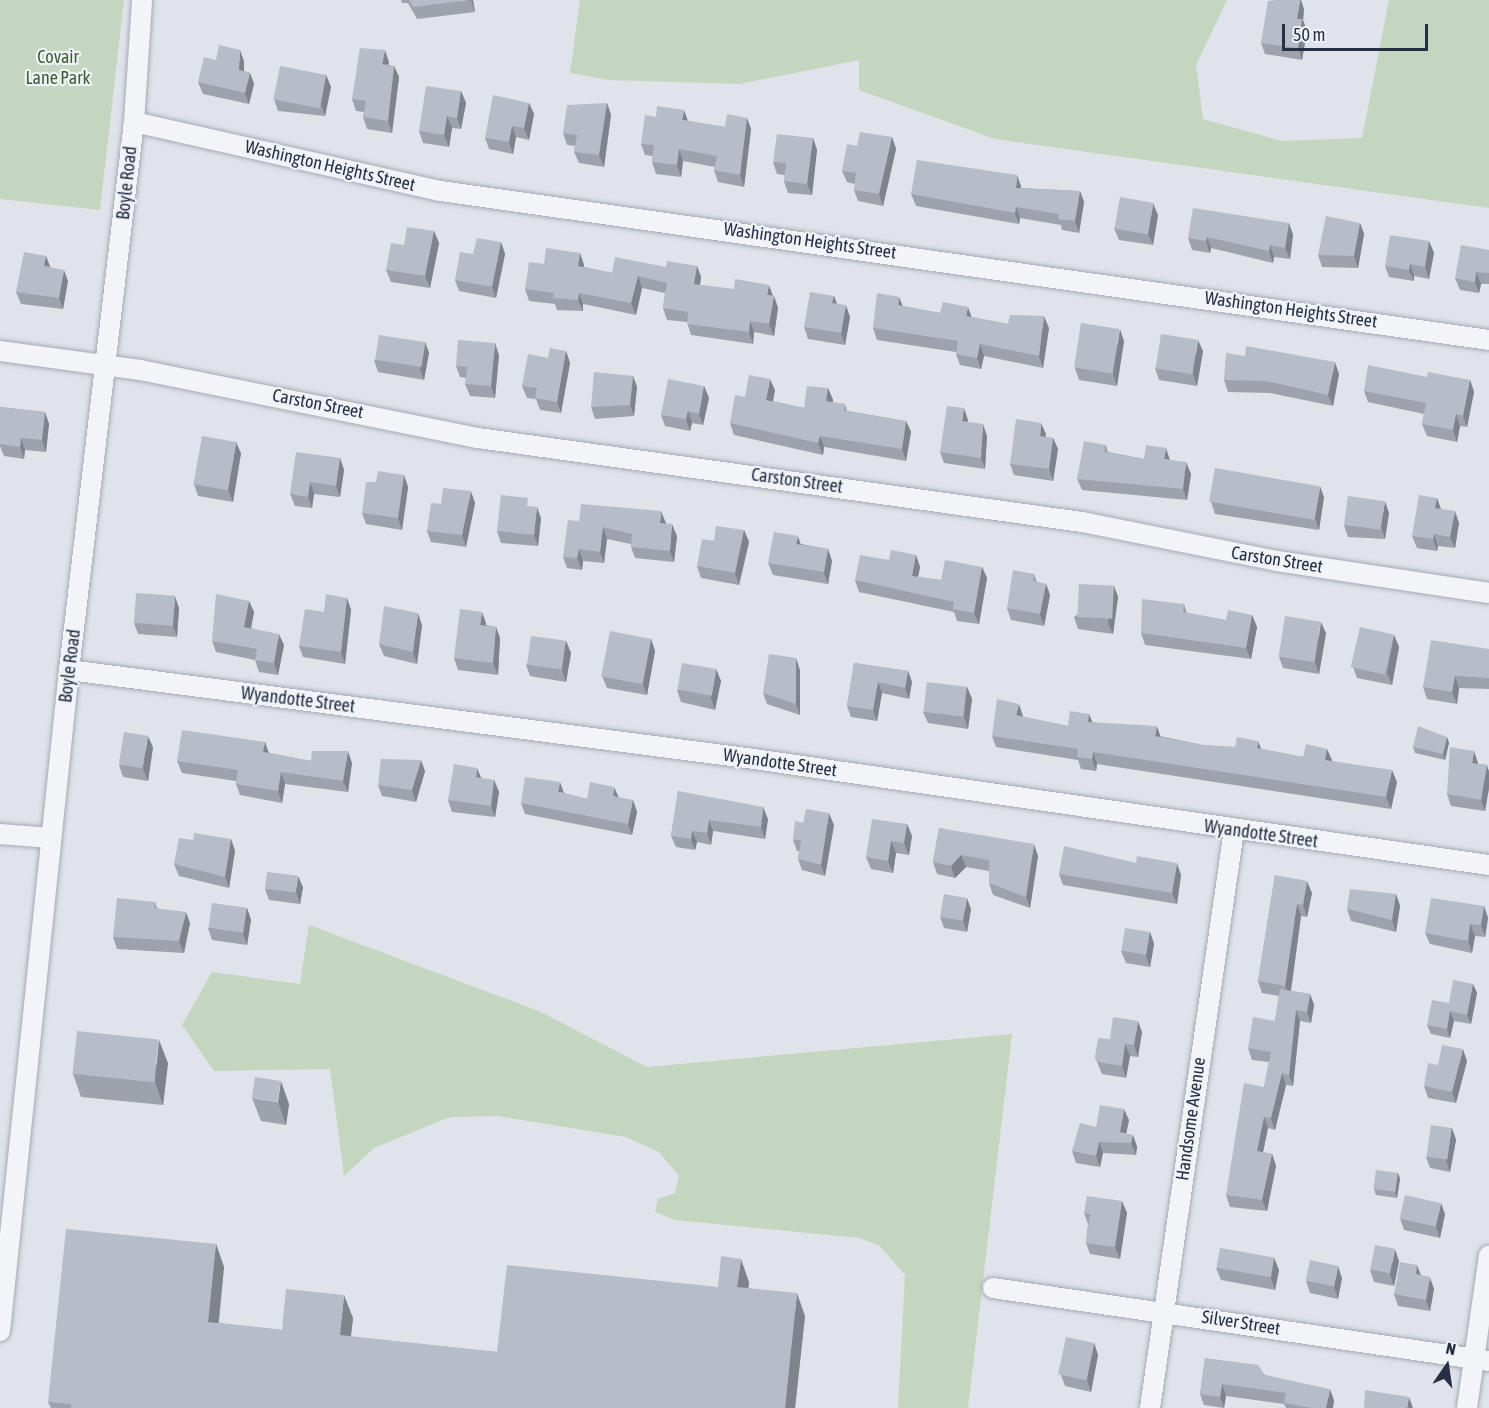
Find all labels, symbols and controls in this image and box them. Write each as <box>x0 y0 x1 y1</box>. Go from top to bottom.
scale bar <box>1285 12 1430 50</box>
text: 50 m <box>1293 24 1325 45</box>
park label: Covair Lane Park <box>26 47 90 90</box>
street label: Washington Heights Street <box>243 136 417 196</box>
street label: Boyle Road <box>112 145 142 221</box>
street label: Washington Heights Street <box>722 218 898 264</box>
street label: Washington Heights Street <box>1203 287 1379 333</box>
street label: Carston Street <box>271 385 365 423</box>
street label: Carston Street <box>750 464 844 498</box>
street label: Carston Street <box>1230 542 1324 578</box>
street label: Boyle Road <box>55 628 85 704</box>
street label: Wyandotte Street <box>240 682 356 718</box>
street label: Wyandotte Street <box>722 744 838 782</box>
street label: Wyandotte Street <box>1203 815 1319 853</box>
street label: Handsome Avenue <box>1172 1056 1210 1182</box>
street label: Silver Street <box>1200 1306 1282 1340</box>
north arrow <box>1417 1336 1477 1396</box>
text: N <box>1444 1339 1458 1358</box>

